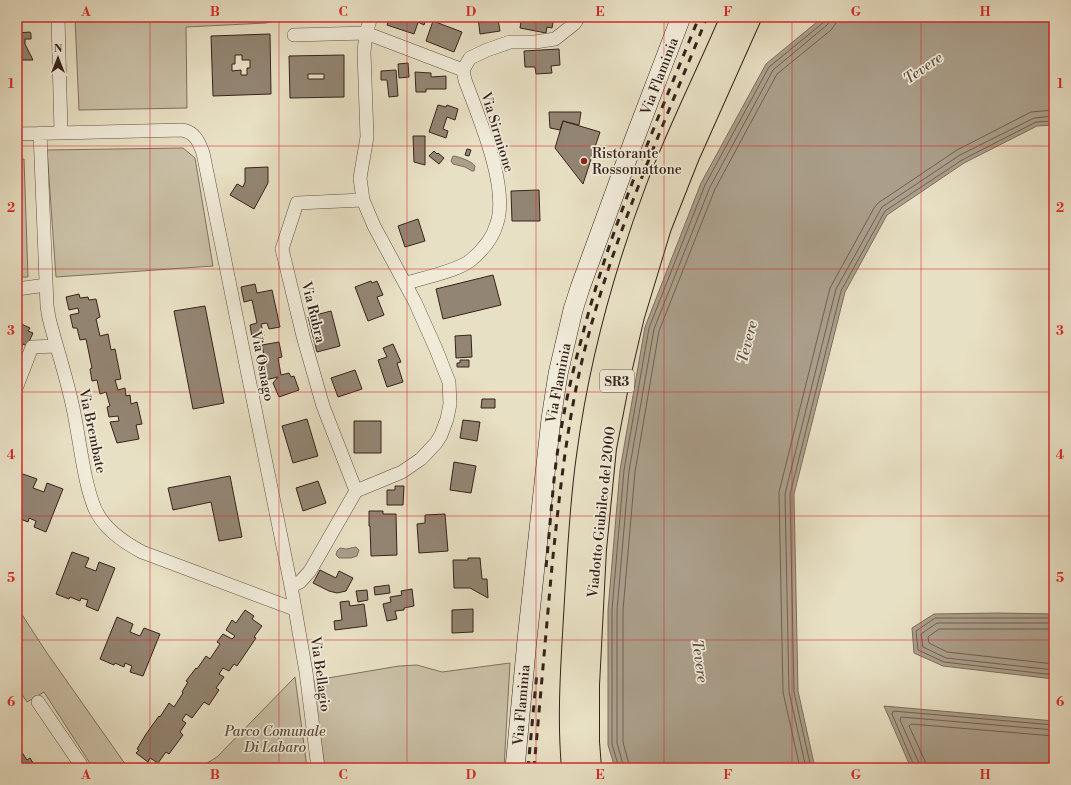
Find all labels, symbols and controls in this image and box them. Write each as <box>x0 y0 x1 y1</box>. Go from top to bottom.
text: A <box>80 4 91 20</box>
text: B <box>210 4 220 20</box>
text: C <box>338 4 348 20</box>
text: D <box>466 4 476 20</box>
text: E <box>595 4 605 20</box>
text: F <box>723 4 733 20</box>
text: G <box>851 4 862 20</box>
text: H <box>980 4 991 20</box>
street label: Via Flaminia <box>637 34 683 118</box>
north arrow <box>38 38 78 78</box>
text: N <box>54 42 63 56</box>
water label: Tevere <box>900 48 947 89</box>
text: 1 <box>8 76 15 92</box>
text: 1 <box>1057 76 1064 92</box>
street label: Via Sirmione <box>476 89 518 175</box>
place label: Ristorante Rossomattone <box>592 145 682 179</box>
marker: Ristorante Rossomattone <box>579 156 589 166</box>
text: 2 <box>7 200 15 216</box>
text: 2 <box>1056 200 1064 216</box>
street label: Via Rubra <box>296 279 330 346</box>
water label: Tevere <box>733 319 762 365</box>
text: 3 <box>7 323 15 339</box>
text: 3 <box>1056 323 1064 339</box>
street label: Via Osnago <box>246 328 278 403</box>
street label: Via Flaminia <box>542 341 576 426</box>
road number: SR3 <box>600 370 634 392</box>
street label: Via Brembate <box>74 386 110 475</box>
street label: Viadotto Giubileo del 2000 <box>584 425 620 600</box>
text: 4 <box>7 447 16 463</box>
text: 4 <box>1056 447 1065 463</box>
text: 5 <box>7 570 15 586</box>
text: 5 <box>1056 570 1064 586</box>
street label: Via Bellagio <box>306 634 334 713</box>
water label: Tevere <box>687 638 712 684</box>
street label: Via Flaminia <box>509 663 535 747</box>
text: 6 <box>7 694 15 710</box>
text: 6 <box>1056 694 1064 710</box>
park label: Parco Comunale Di Labaro <box>223 723 326 757</box>
text: A <box>80 767 91 783</box>
text: B <box>210 767 220 783</box>
text: C <box>338 767 348 783</box>
text: D <box>466 767 476 783</box>
text: E <box>595 767 605 783</box>
text: F <box>723 767 733 783</box>
text: G <box>851 767 862 783</box>
text: H <box>980 767 991 783</box>

